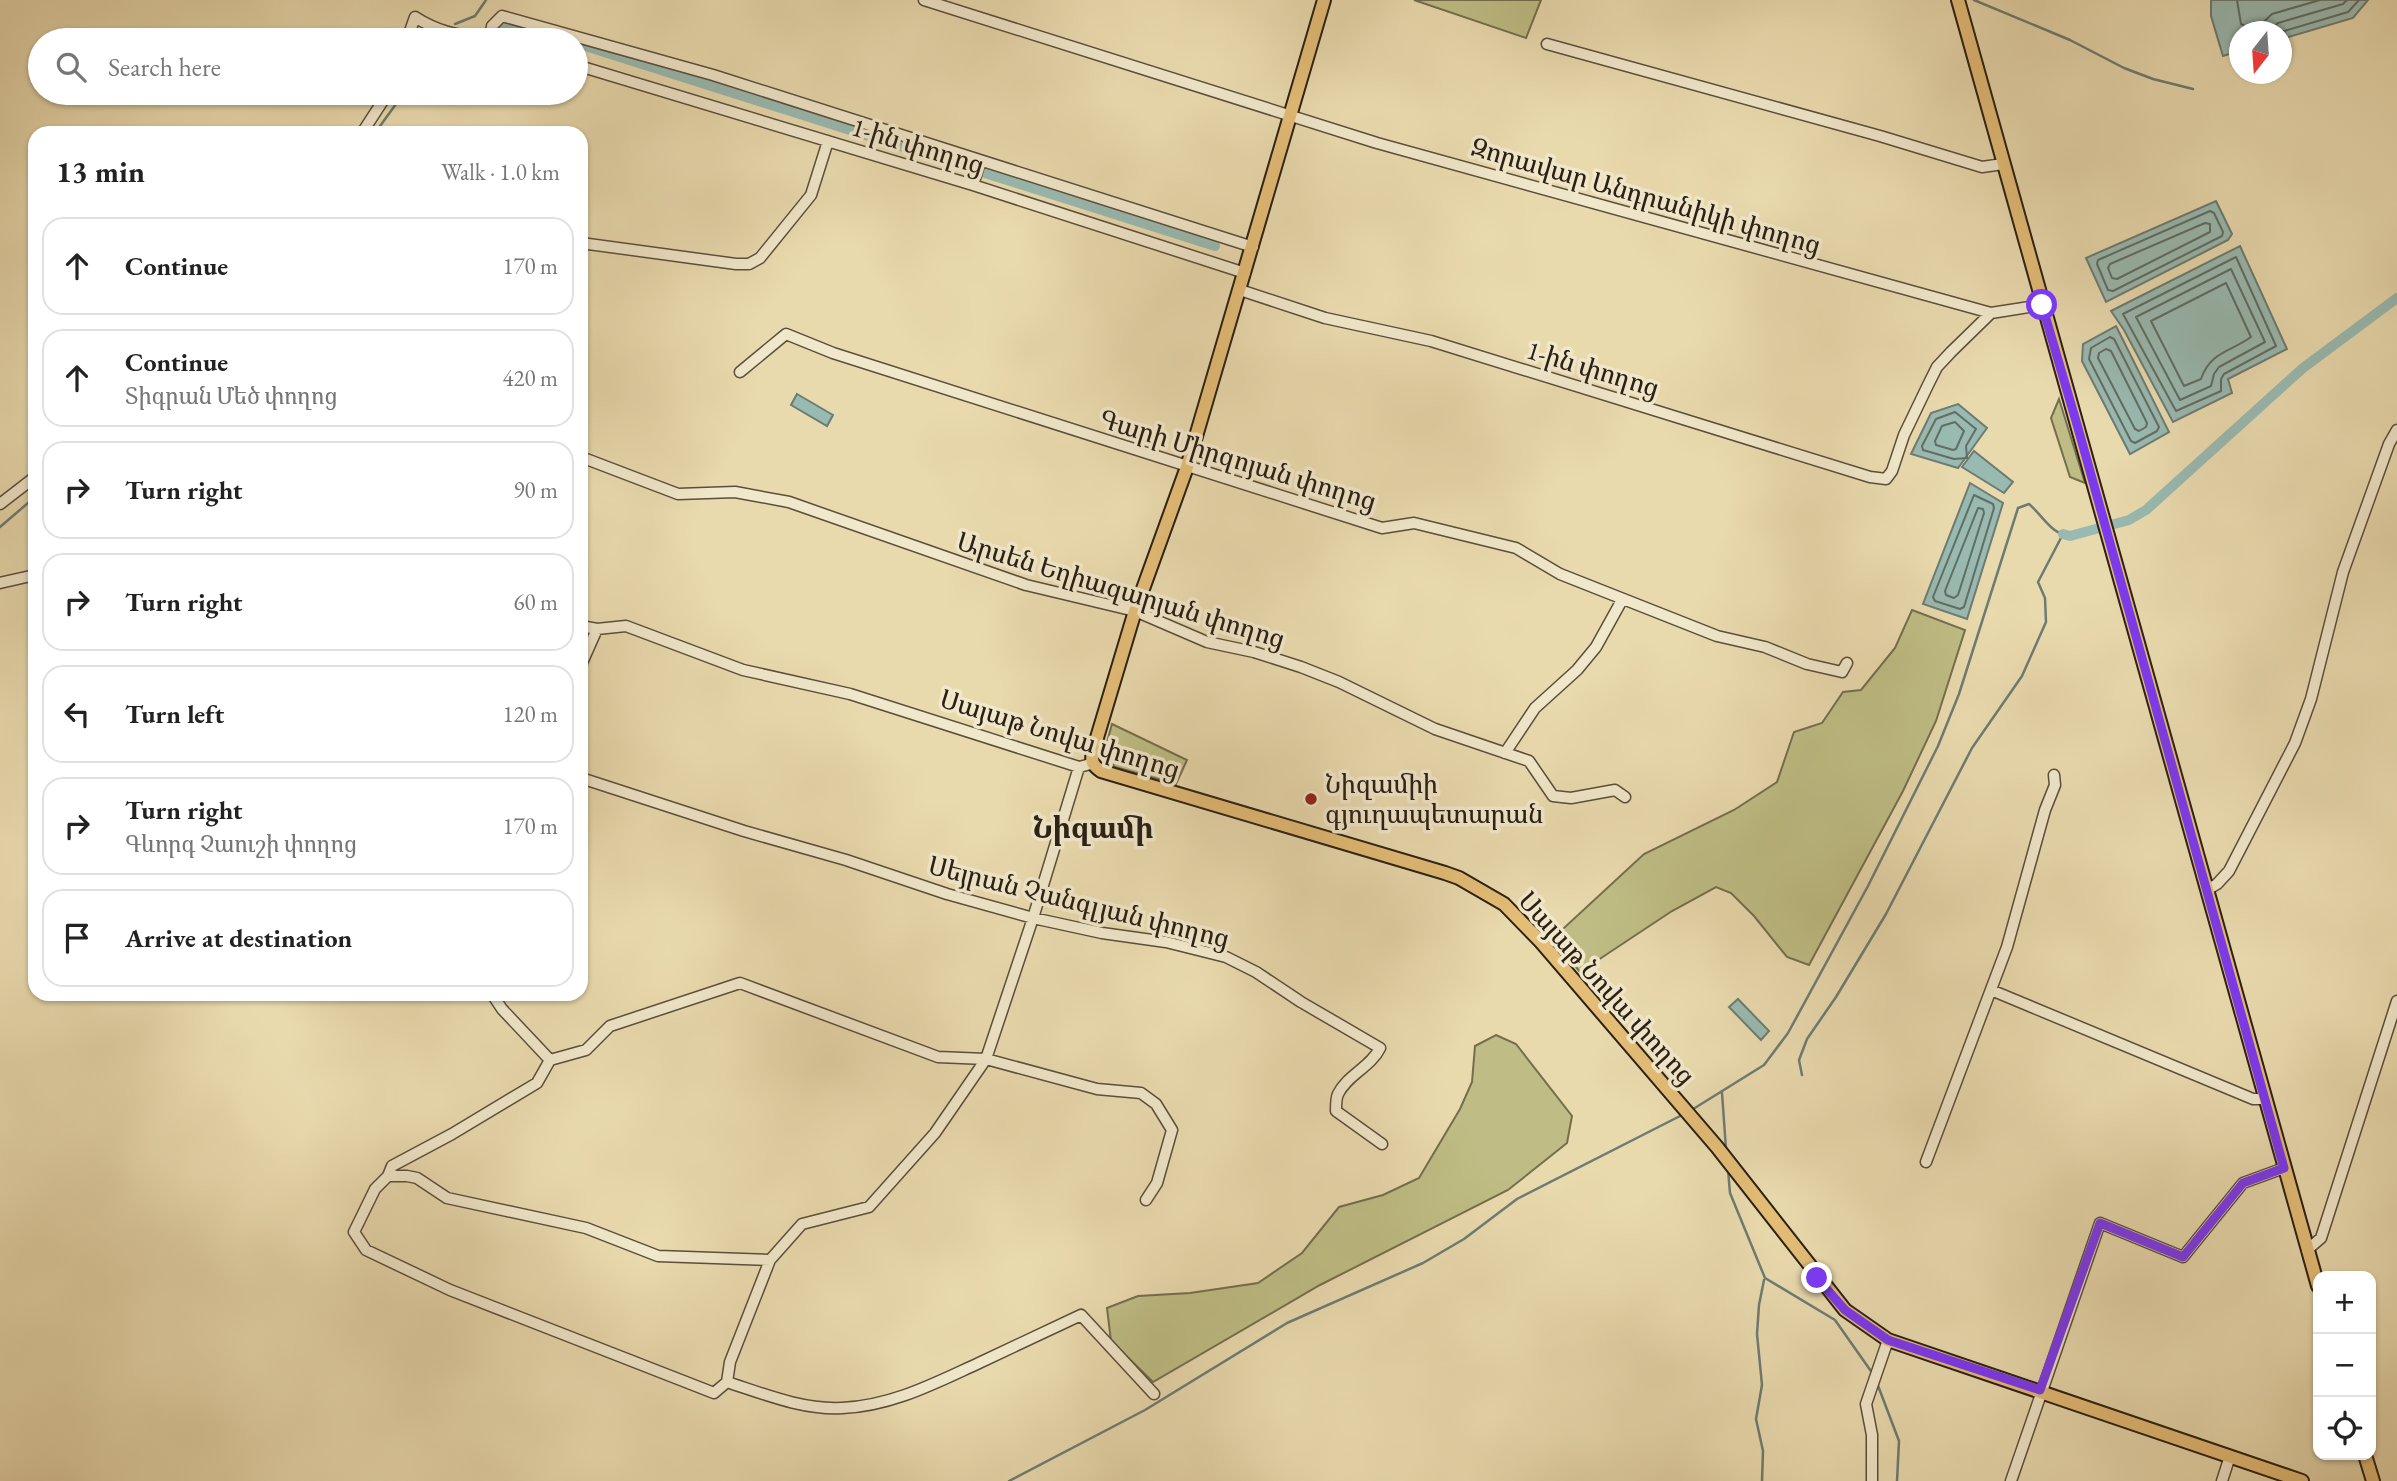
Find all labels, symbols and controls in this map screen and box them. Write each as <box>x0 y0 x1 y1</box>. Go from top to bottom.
north arrow <box>2229 21 2292 84</box>
search box <box>28 28 588 105</box>
icon: search <box>52 48 90 86</box>
text: Search here <box>108 50 221 84</box>
street label: 1-ին փողոց <box>848 110 988 182</box>
street label: Զորավար Անդրանիկի փողոց <box>1467 130 1825 262</box>
text: 13 min <box>56 152 145 191</box>
text: Walk · 1.0 km <box>441 157 560 187</box>
icon: ahead <box>58 247 96 285</box>
text: Continue <box>125 249 228 283</box>
text: 170 m <box>502 251 558 281</box>
route start <box>2026 289 2057 320</box>
street label: 1-ին փողոց <box>1523 333 1663 405</box>
text: Continue <box>125 345 228 379</box>
icon: ahead <box>58 359 96 397</box>
text: 420 m <box>502 363 558 393</box>
text: Տիգրան Մեծ փողոց <box>125 381 337 411</box>
street label: Գարի Միրզոյան փողոց <box>1095 402 1381 518</box>
icon: right <box>58 471 96 509</box>
text: Turn right <box>125 473 243 507</box>
text: 90 m <box>513 475 558 505</box>
street label: Արսեն Եղիազարյան փողոց <box>953 524 1289 656</box>
icon: right <box>58 583 96 621</box>
text: Turn right <box>125 585 243 619</box>
text: 60 m <box>513 587 558 617</box>
street label: Սայաթ Նովա փողոց <box>936 681 1184 787</box>
icon: left <box>58 695 96 733</box>
text: Turn left <box>125 697 224 731</box>
text: 120 m <box>502 699 558 729</box>
place label: Նիզամիի գյուղապետարան <box>1325 767 1543 831</box>
marker: Նիզամիի գյուղապետարան <box>1303 791 1319 807</box>
text: Turn right <box>125 793 243 827</box>
icon: right <box>58 807 96 845</box>
district label: Նիզամի <box>1033 808 1154 847</box>
text: 170 m <box>502 811 558 841</box>
text: Գևորգ Չաուշի փողոց <box>125 829 357 859</box>
street label: Սեյրան Չանգլյան փողոց <box>925 848 1233 956</box>
street label: Սայաթ Նովա փողոց <box>1511 884 1703 1092</box>
icon: arrive <box>58 919 96 957</box>
text: Arrive at destination <box>125 921 352 955</box>
route end <box>1801 1262 1832 1293</box>
map controls <box>2313 1271 2376 1460</box>
button: + <box>2313 1271 2376 1334</box>
button: − <box>2313 1334 2376 1397</box>
button: locate <box>2313 1397 2376 1460</box>

